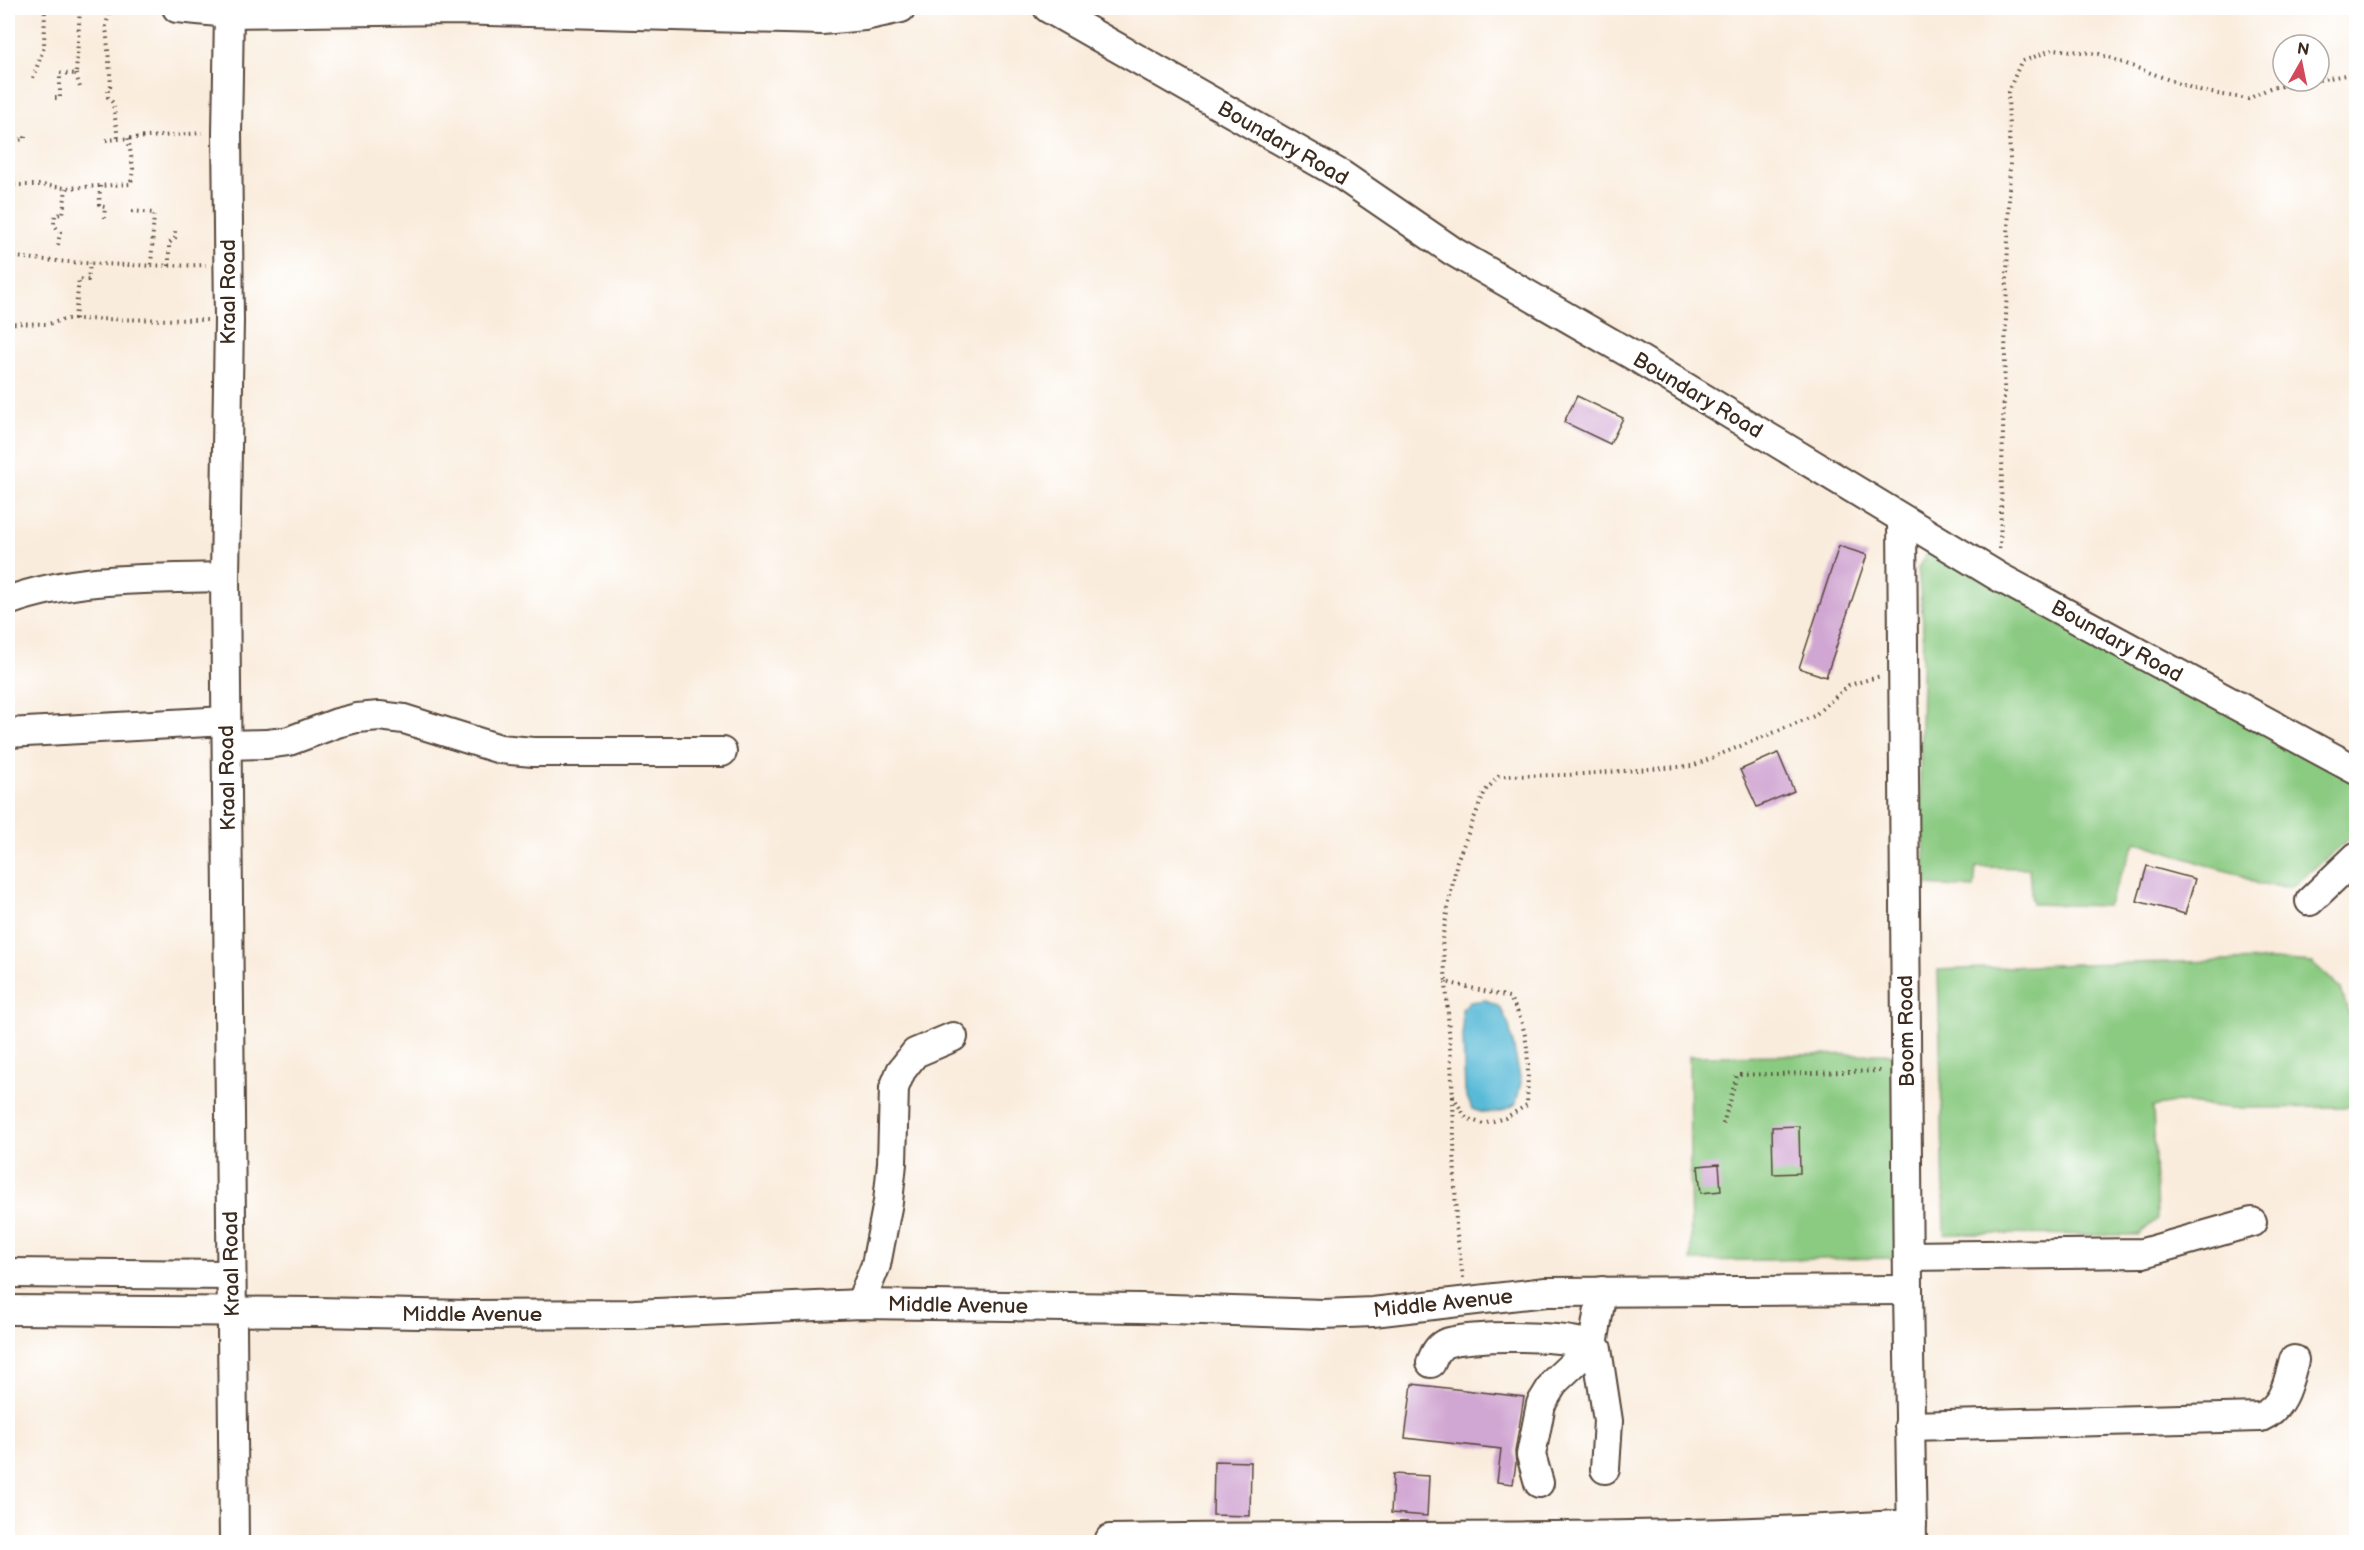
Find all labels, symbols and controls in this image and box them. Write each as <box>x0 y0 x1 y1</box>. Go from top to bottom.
north arrow <box>2271 33 2331 93</box>
text: N <box>2296 39 2311 60</box>
street label: Boundary Road <box>1213 96 1353 191</box>
street label: Kraal Road <box>216 239 241 345</box>
street label: Boundary Road <box>1628 347 1767 444</box>
street label: Boundary Road <box>2047 595 2187 688</box>
street label: Kraal Road <box>214 725 241 831</box>
street label: Boom Road <box>1893 975 1920 1087</box>
street label: Kraal Road <box>218 1211 245 1317</box>
street label: Middle Avenue <box>1372 1284 1514 1323</box>
street label: Middle Avenue <box>888 1292 1028 1319</box>
street label: Middle Avenue <box>402 1302 542 1327</box>

